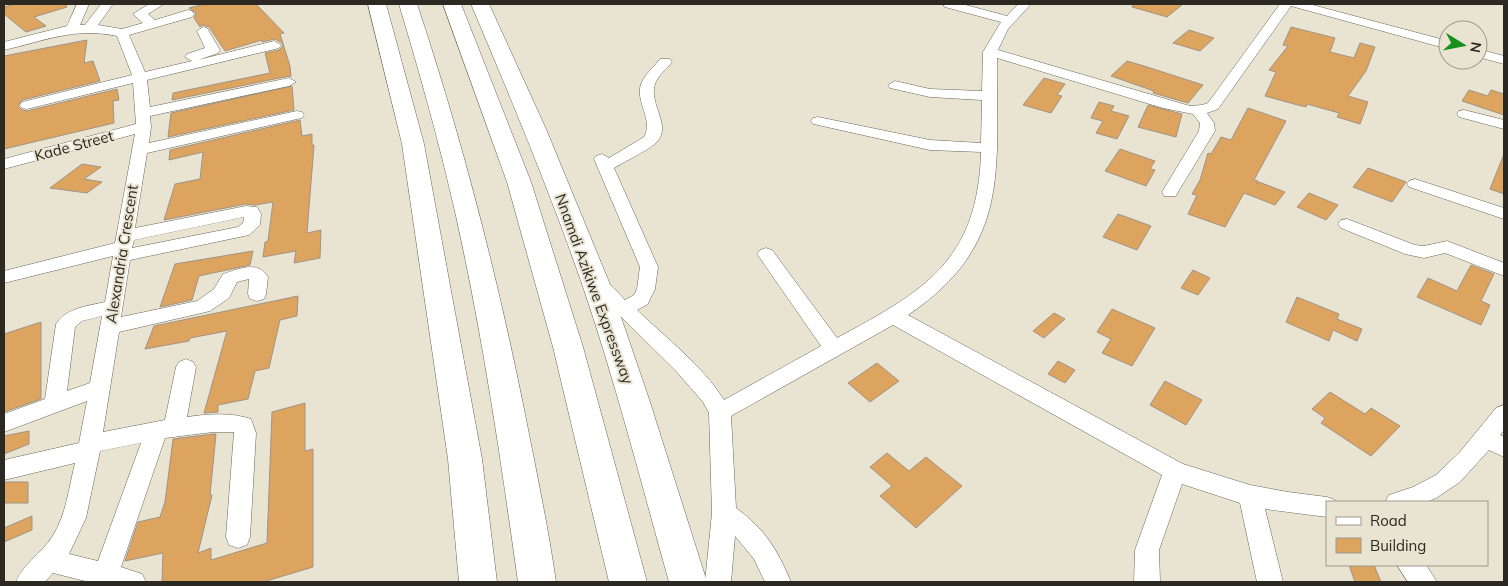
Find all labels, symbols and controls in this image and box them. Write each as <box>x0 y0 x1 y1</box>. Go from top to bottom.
north arrow <box>1438 20 1488 70</box>
text: N <box>1466 40 1486 54</box>
street label: Kade Street <box>32 126 115 165</box>
street label: Alexandria Crescent <box>101 183 142 325</box>
street label: Nnamdi Azikiwe Expressway <box>551 191 638 387</box>
legend <box>1326 501 1488 566</box>
text: Road <box>1370 511 1407 530</box>
text: Building <box>1370 536 1426 555</box>

